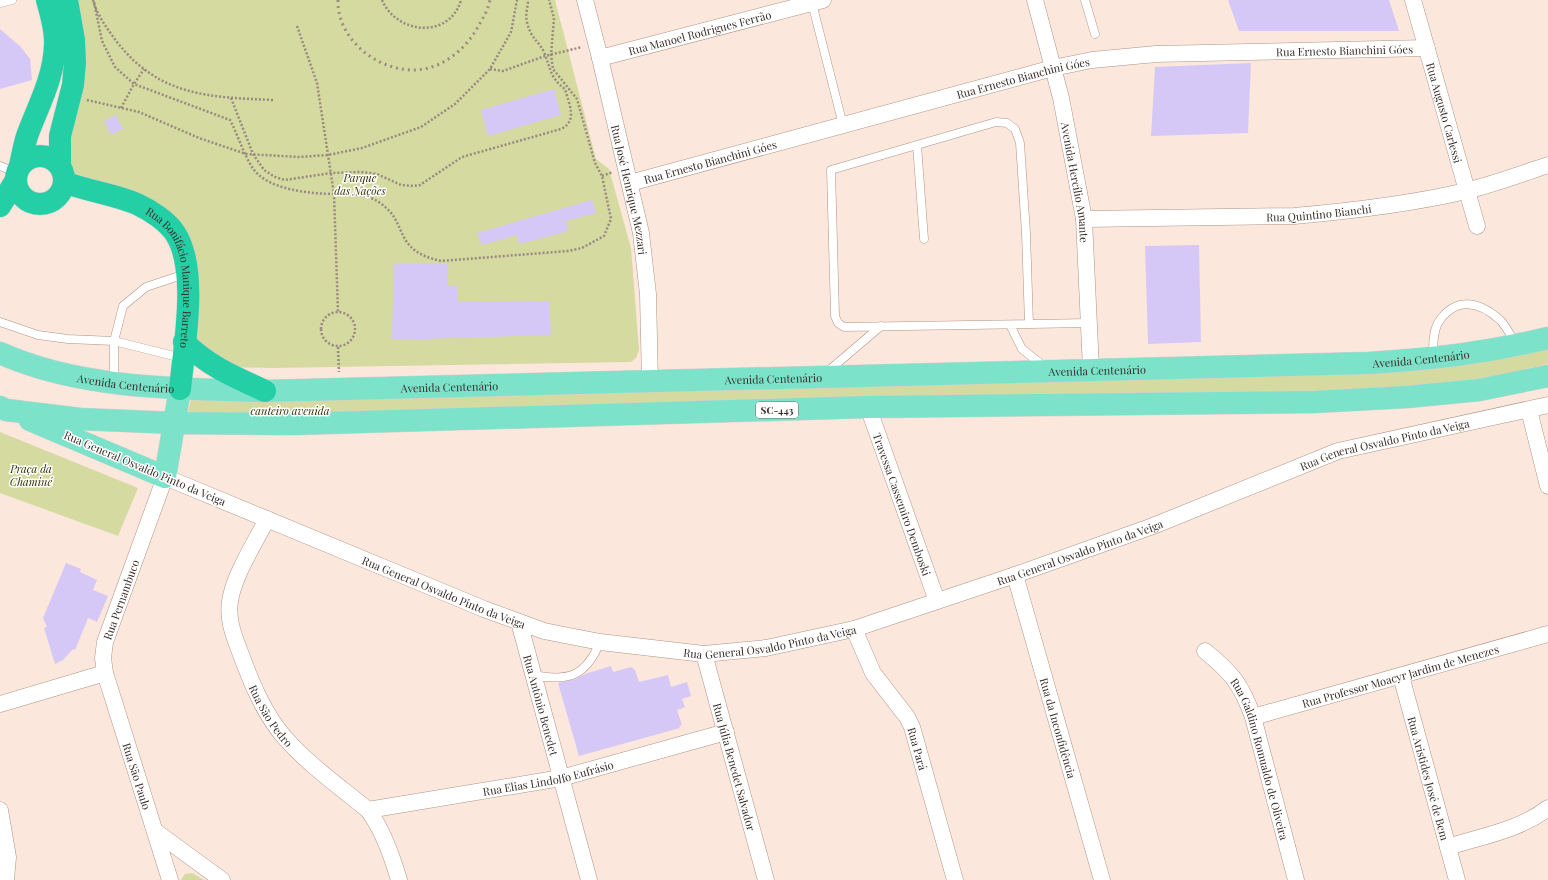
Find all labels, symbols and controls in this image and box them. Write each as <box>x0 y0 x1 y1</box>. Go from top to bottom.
street label: Rua Manoel Rodrigues Ferrão <box>627 6 773 58</box>
street label: Rua Ernesto Bianchini Góes <box>1276 41 1413 59</box>
street label: Rua Ernesto Bianchini Góes <box>955 53 1091 101</box>
street label: Rua Augusto Carlessi <box>1424 61 1466 164</box>
street label: Avenida Hercílio Amante <box>1058 120 1093 243</box>
street label: Rua José Henrique Mezzari <box>608 123 651 255</box>
street label: Rua Ernesto Bianchini Góes <box>642 136 778 186</box>
park label: Parque das Nações <box>334 170 386 198</box>
street label: Rua Quintino Bianchi <box>1266 200 1372 224</box>
street label: Rua Bonifácio Manique Barreto <box>143 203 196 349</box>
street label: Avenida Centenário <box>1371 346 1470 370</box>
street label: Avenida Centenário <box>1047 361 1146 379</box>
street label: Avenida Centenário <box>75 369 175 396</box>
street label: Avenida Centenário <box>723 369 822 387</box>
street label: Avenida Centenário <box>399 378 498 395</box>
road number: SC-443 <box>756 402 798 418</box>
park label: canteiro avenida <box>251 403 330 418</box>
street label: Rua General Osvaldo Pinto da Veiga <box>1297 415 1471 473</box>
street label: Rua General Osvaldo Pinto da Veiga <box>62 427 229 509</box>
street label: Travessa Cassemiro Demboski <box>870 431 935 578</box>
park label: Praça da Chaminé <box>9 461 53 489</box>
street label: Rua General Osvaldo Pinto da Veiga <box>995 515 1165 588</box>
street label: Rua General Osvaldo Pinto da Veiga <box>360 552 528 631</box>
street label: Rua Pernambuco <box>99 557 142 642</box>
street label: Rua General Osvaldo Pinto da Veiga <box>683 621 858 662</box>
street label: Rua Professor Moacyr Jardim de Menezes <box>1300 641 1500 710</box>
street label: Rua Antônio Benedet <box>521 653 562 757</box>
street label: Rua Galdino Romualdo de Oliveira <box>1228 674 1293 842</box>
street label: Rua da Inconfidência <box>1037 676 1080 780</box>
street label: Rua São Pedro <box>246 682 297 750</box>
street label: Rua Júlia Benedet Salvador <box>710 701 760 832</box>
street label: Rua Aristides José de Bem <box>1405 715 1453 842</box>
street label: Rua Pará <box>905 725 931 772</box>
street label: Rua São Paulo <box>120 741 155 811</box>
street label: Rua Elias Lindolfo Eufrásio <box>482 756 615 798</box>

